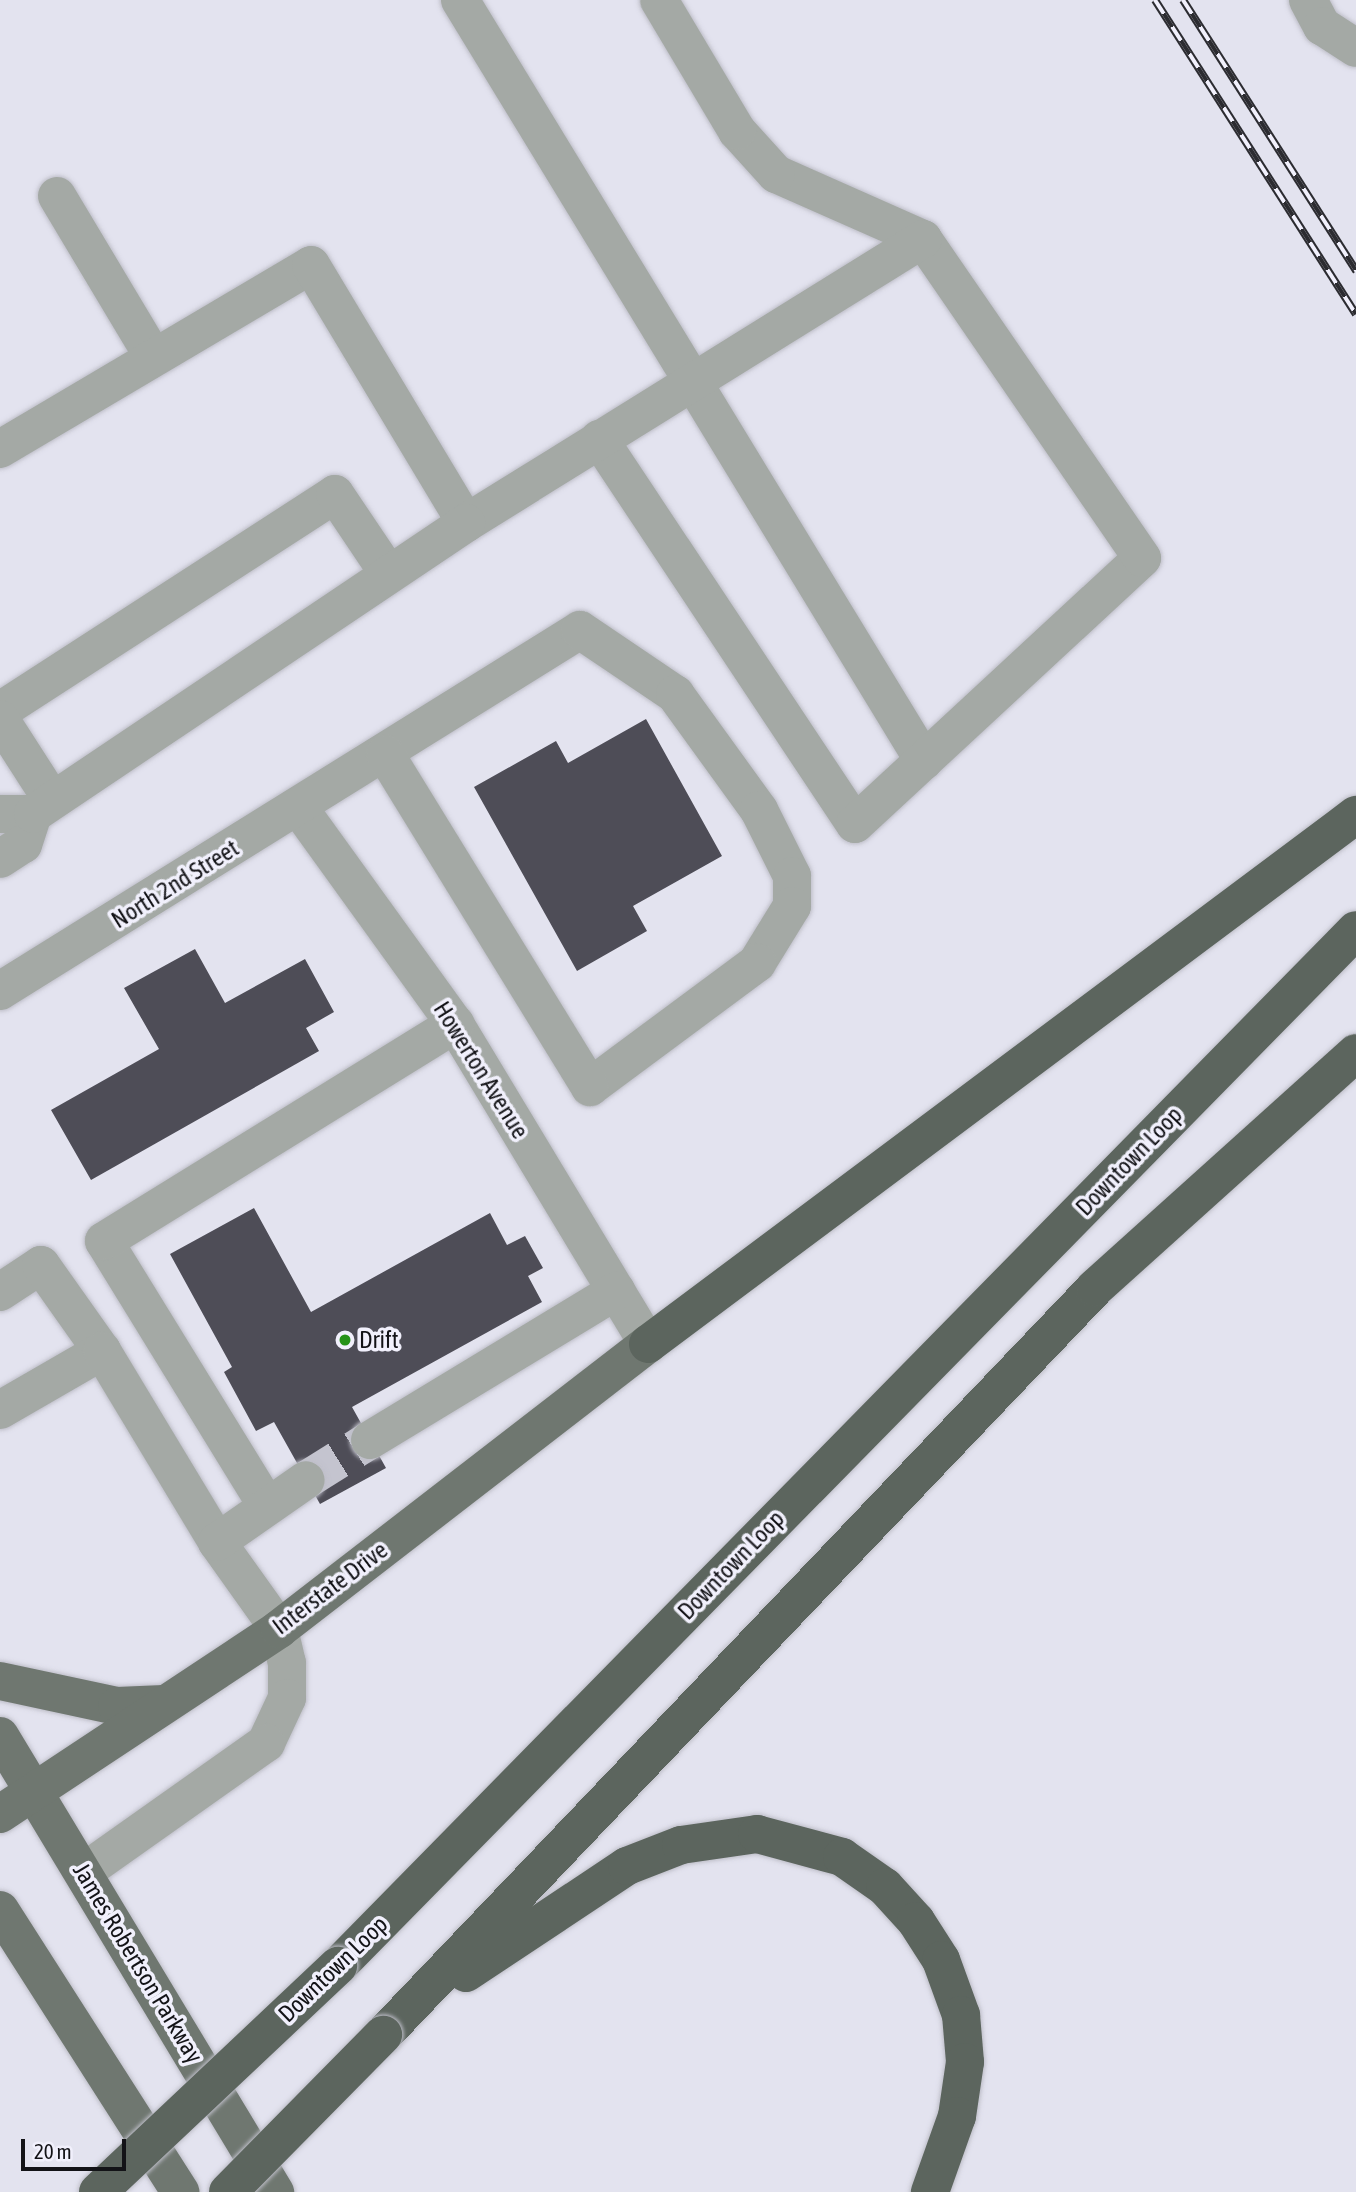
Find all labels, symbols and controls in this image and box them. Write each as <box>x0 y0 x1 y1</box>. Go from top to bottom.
street label: North 2nd Street <box>106 834 244 934</box>
street label: Howerton Avenue <box>427 996 535 1144</box>
street label: Downtown Loop <box>1070 1100 1188 1222</box>
place label: Drift <box>359 1326 399 1354</box>
marker: Drift <box>337 1332 353 1348</box>
street label: Downtown Loop <box>672 1504 790 1626</box>
street label: Interstate Drive <box>267 1535 393 1641</box>
street label: James Robertson Parkway <box>67 1858 209 2068</box>
street label: Downtown Loop <box>272 1910 394 2028</box>
scale bar <box>24 2126 130 2170</box>
text: 20 m <box>34 2139 72 2163</box>

